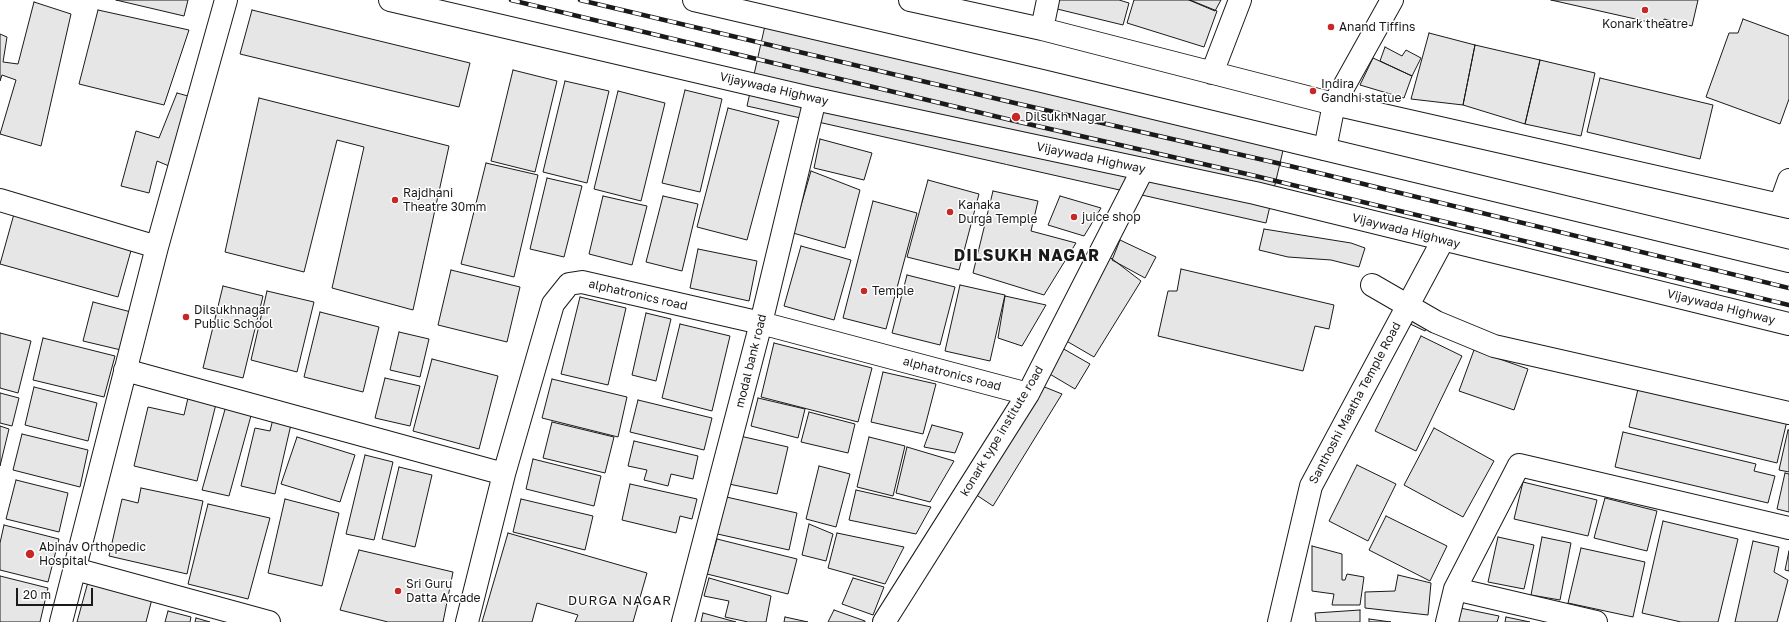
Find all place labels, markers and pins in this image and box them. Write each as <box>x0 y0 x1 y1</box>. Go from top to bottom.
marker: Konark theatre <box>1640 5 1650 15</box>
place label: Konark theatre <box>1602 17 1688 31</box>
place label: Anand Tiffins <box>1339 20 1415 34</box>
marker: Anand Tiffins <box>1326 22 1336 32</box>
place label: Indira Gandhi statue <box>1321 77 1401 105</box>
marker: Indira Gandhi statue <box>1308 86 1318 96</box>
place label: Dilsukh Nagar <box>1025 110 1106 124</box>
marker: Dilsukh Nagar <box>1010 111 1022 123</box>
place label: Rajdhani Theatre 30mm <box>403 186 486 214</box>
marker: Rajdhani Theatre 30mm <box>390 195 400 205</box>
place label: Kanaka Durga Temple <box>958 198 1037 226</box>
marker: Kanaka Durga Temple <box>945 207 955 217</box>
place label: juice shop <box>1082 210 1141 224</box>
marker: juice shop <box>1069 212 1079 222</box>
place label: Temple <box>872 284 914 298</box>
marker: Temple <box>859 286 869 296</box>
place label: Dilsukhnagar Public School <box>194 303 273 331</box>
marker: Dilsukhnagar Public School <box>181 312 191 322</box>
place label: Abinav Orthopedic Hospital <box>39 540 146 568</box>
marker: Abinav Orthopedic Hospital <box>24 548 36 560</box>
place label: Sri Guru Datta Arcade <box>406 577 481 605</box>
marker: Sri Guru Datta Arcade <box>393 586 403 596</box>

